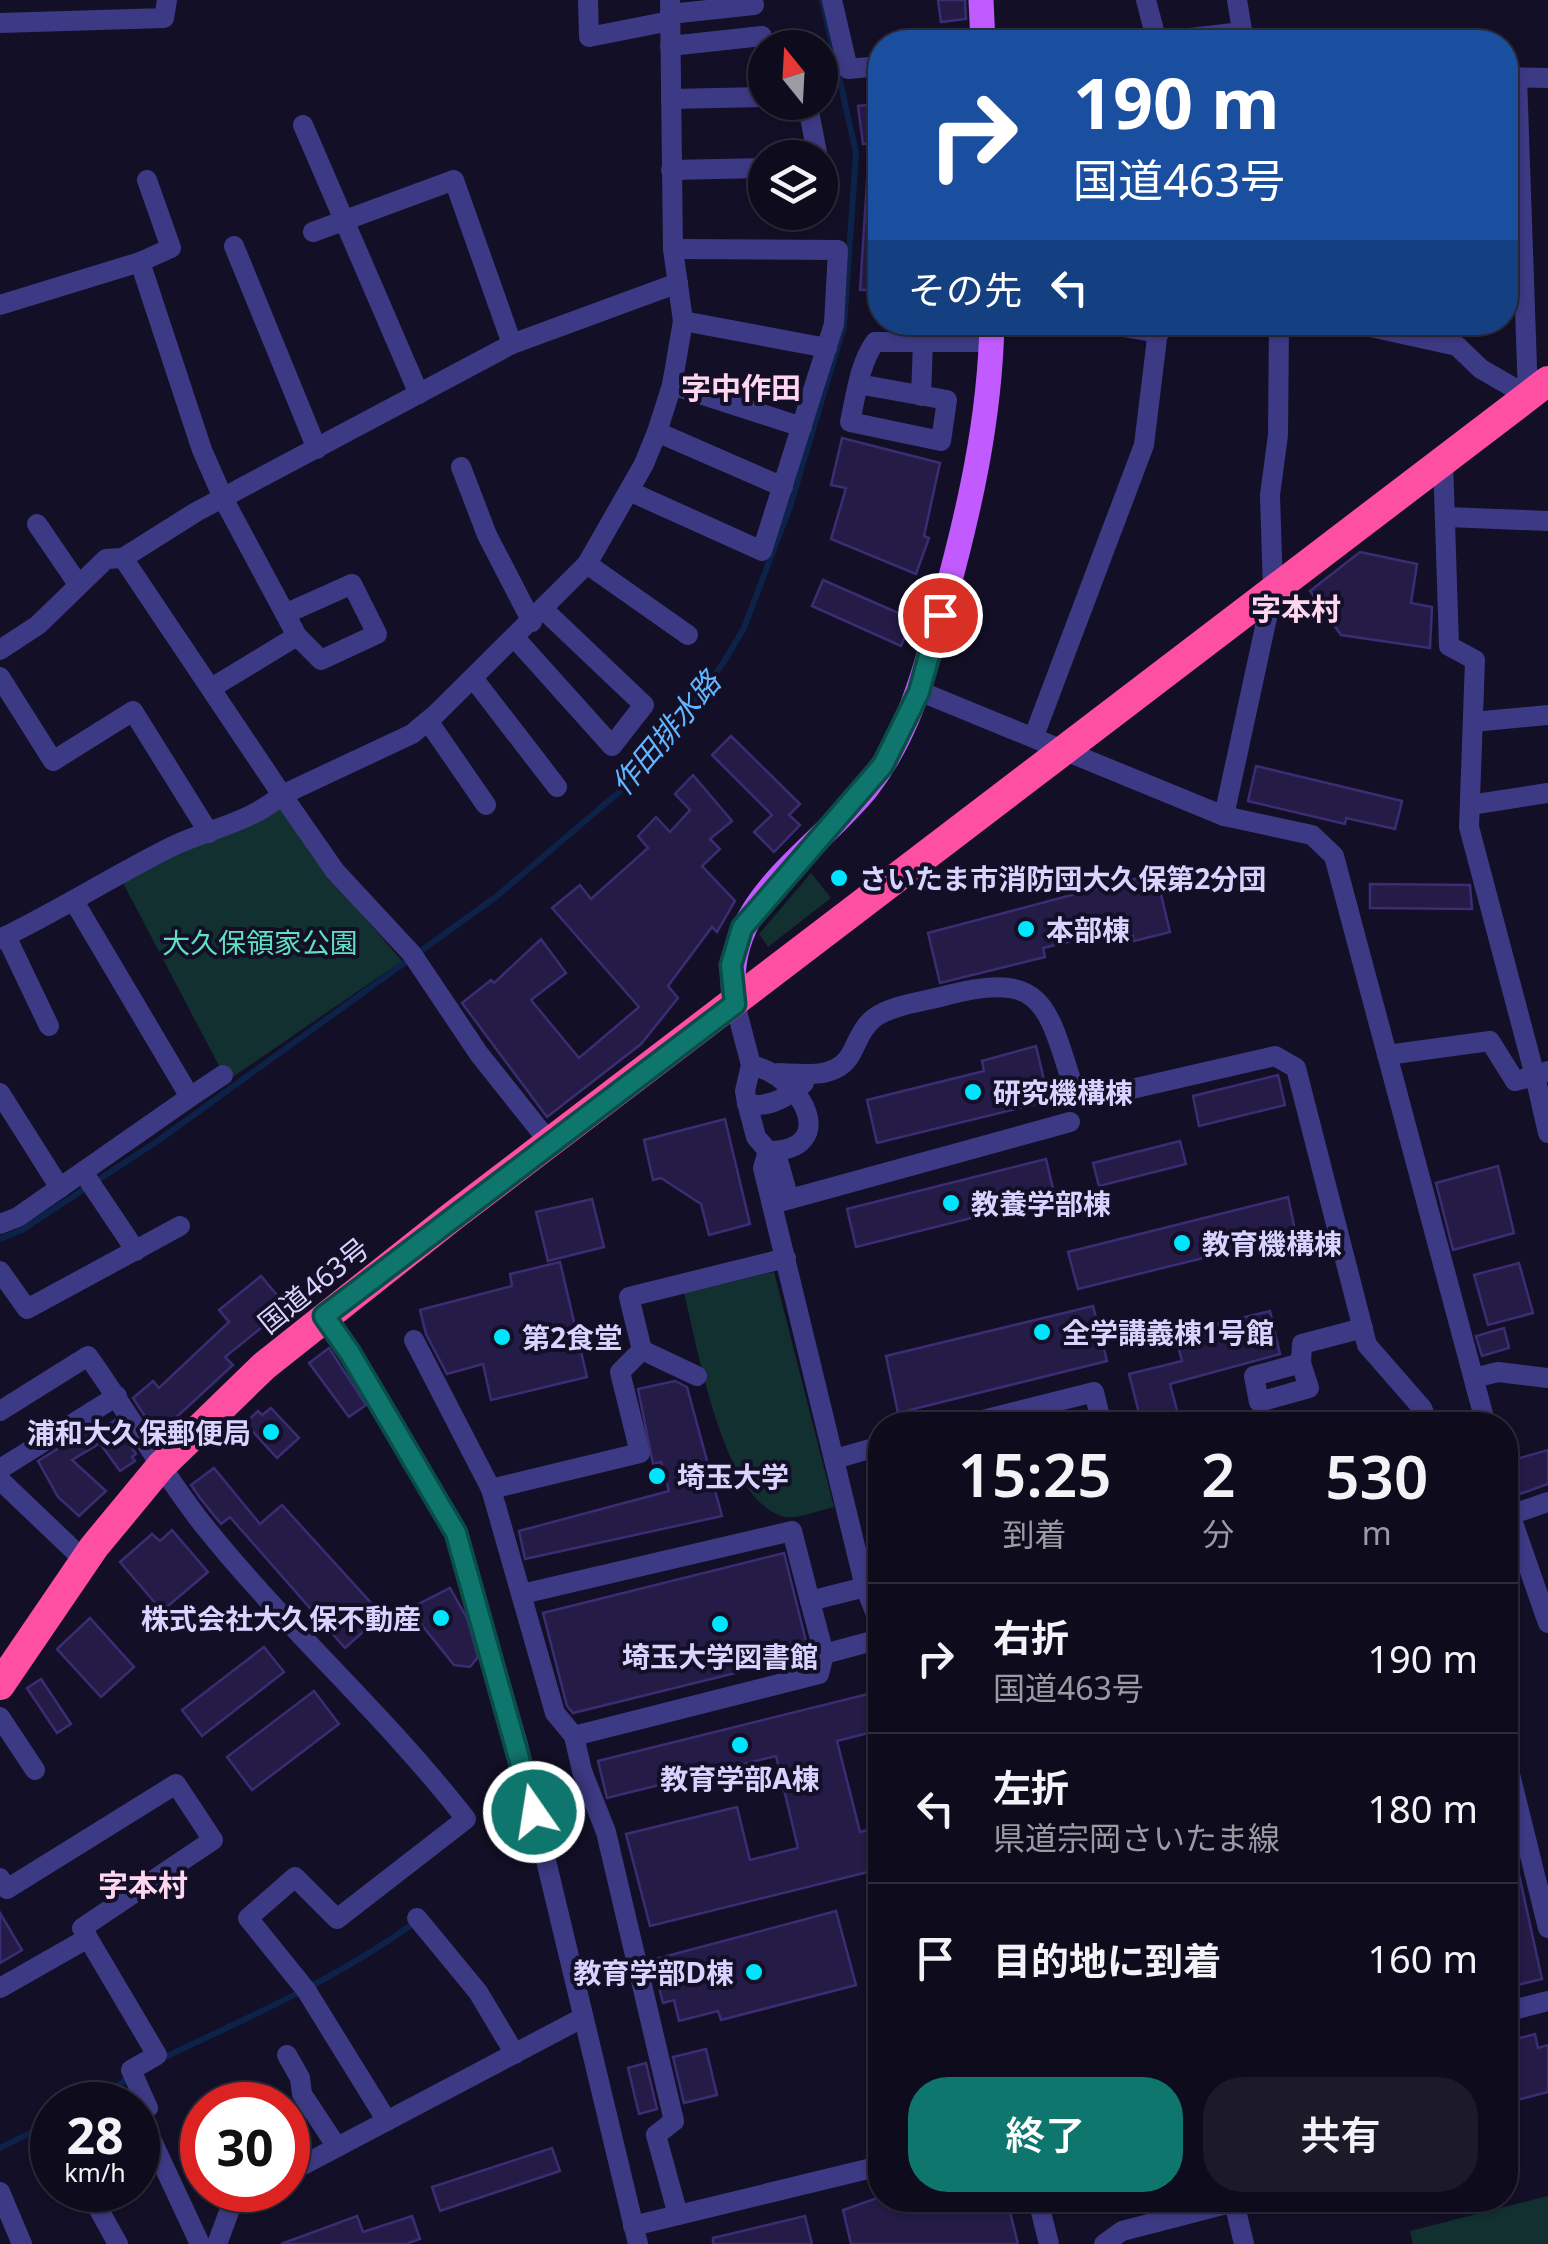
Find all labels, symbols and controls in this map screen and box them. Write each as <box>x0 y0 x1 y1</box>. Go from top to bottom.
north arrow <box>748 30 838 120</box>
map controls <box>748 30 838 230</box>
text: 190 m <box>1073 54 1280 150</box>
icon: right <box>908 70 1038 200</box>
button: layers <box>748 140 838 230</box>
text: 国道463号 <box>1073 149 1285 210</box>
icon: left <box>1042 260 1097 315</box>
text: その先 <box>908 263 1022 315</box>
district label: 字中作田 <box>681 367 801 408</box>
pin <box>898 573 983 658</box>
icon: arrive <box>913 588 968 643</box>
district label: 字本村 <box>1251 588 1341 629</box>
water label: 作田排水路 <box>601 660 731 804</box>
place label: さいたま市消防団大久保第2分団 <box>859 859 1266 897</box>
marker: さいたま市消防団大久保第2分団 <box>828 867 850 889</box>
place label: 本部棟 <box>1046 910 1130 948</box>
marker: 本部棟 <box>1015 918 1037 940</box>
park label: 大久保領家公園 <box>162 923 358 961</box>
place label: 研究機構棟 <box>993 1073 1133 1111</box>
marker: 研究機構棟 <box>962 1081 984 1103</box>
place label: 教養学部棟 <box>971 1184 1111 1222</box>
marker: 教養学部棟 <box>940 1192 962 1214</box>
place label: 教育機構棟 <box>1202 1224 1342 1262</box>
street label: 国道463号 <box>250 1229 376 1341</box>
marker: 教育機構棟 <box>1171 1232 1193 1254</box>
place label: 全学講義棟1号館 <box>1062 1313 1274 1351</box>
place label: 第2食堂 <box>522 1318 622 1356</box>
marker: 全学講義棟1号館 <box>1031 1321 1053 1343</box>
marker: 第2食堂 <box>491 1326 513 1348</box>
place label: 浦和大久保郵便局 <box>27 1413 251 1451</box>
marker: 浦和大久保郵便局 <box>260 1421 282 1443</box>
text: 15:25 <box>958 1433 1112 1515</box>
text: 2 <box>1201 1433 1236 1515</box>
text: 530 <box>1325 1435 1428 1517</box>
place label: 埼玉大学 <box>677 1457 789 1495</box>
marker: 埼玉大学 <box>646 1465 668 1487</box>
text: m <box>1362 1511 1392 1554</box>
text: 到着 <box>1003 1512 1067 1555</box>
text: 分 <box>1202 1512 1234 1555</box>
place label: 株式会社大久保不動産 <box>141 1599 421 1637</box>
marker: 株式会社大久保不動産 <box>430 1607 452 1629</box>
text: 右折 <box>993 1611 1069 1663</box>
marker: 埼玉大学図書館 <box>709 1613 731 1635</box>
icon: right <box>908 1631 963 1686</box>
text: 190 m <box>1367 1632 1478 1684</box>
place label: 埼玉大学図書館 <box>622 1637 818 1675</box>
text: 国道463号 <box>993 1666 1144 1709</box>
marker: 教育学部A棟 <box>729 1734 751 1756</box>
place label: 教育学部A棟 <box>660 1759 820 1797</box>
position arrow <box>482 1760 586 1864</box>
text: 左折 <box>993 1761 1069 1813</box>
icon: left <box>908 1781 963 1836</box>
text: 180 m <box>1367 1782 1478 1834</box>
text: 県道宗岡さいたま線 <box>993 1816 1280 1859</box>
district label: 字本村 <box>98 1864 188 1905</box>
icon: arrive <box>908 1931 963 1986</box>
text: 160 m <box>1367 1932 1478 1984</box>
text: 目的地に到着 <box>993 1934 1221 1986</box>
place label: 教育学部D棟 <box>574 1953 734 1991</box>
marker: 教育学部D棟 <box>743 1961 765 1983</box>
button: 終了 <box>908 2077 1183 2192</box>
button: 共有 <box>1203 2077 1478 2192</box>
speed limit sign: 30 <box>180 2082 310 2212</box>
text: 28 <box>66 2101 124 2169</box>
text: km/h <box>64 2155 126 2189</box>

